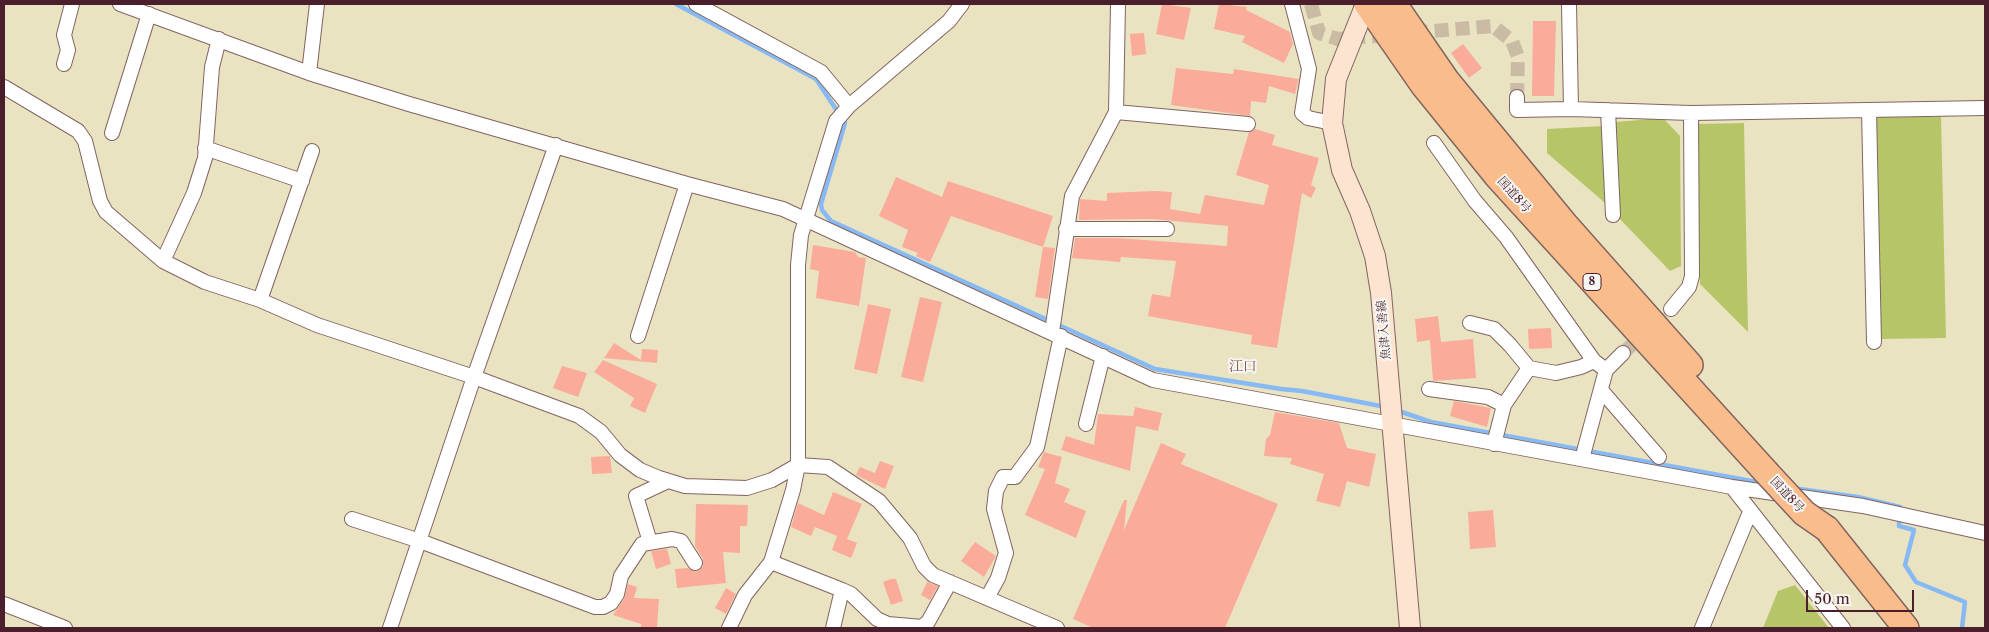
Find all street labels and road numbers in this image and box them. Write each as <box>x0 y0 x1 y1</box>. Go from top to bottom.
street label: 国道8号 <box>1494 174 1534 216</box>
road number: 8 <box>1583 274 1601 290</box>
street label: 魚津入善線 <box>1374 299 1394 361</box>
street label: 国道8号 <box>1767 474 1807 516</box>

